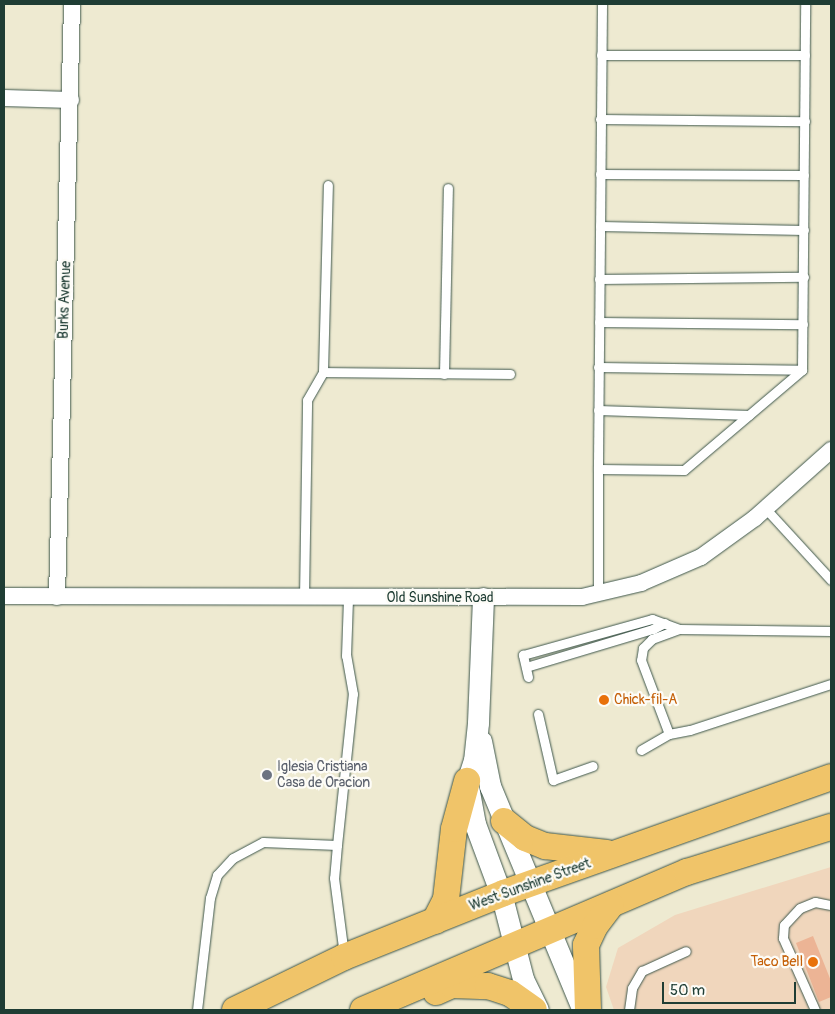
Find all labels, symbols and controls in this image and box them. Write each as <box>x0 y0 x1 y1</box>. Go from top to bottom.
street label: Burks Avenue <box>55 261 75 339</box>
street label: Old Sunshine Road <box>386 590 494 606</box>
place label: Chick-fil-A <box>614 692 677 708</box>
marker: Chick-fil-A <box>598 694 610 706</box>
place label: Iglesia Cristiana Casa de Oracion <box>277 759 370 792</box>
marker: Iglesia Cristiana Casa de Oracion <box>261 769 273 781</box>
street label: West Sunshine Street <box>467 855 593 915</box>
place label: Taco Bell <box>750 954 803 970</box>
marker: Taco Bell <box>807 956 819 968</box>
scale bar <box>665 972 799 1004</box>
text: 50 m <box>670 981 705 1000</box>

